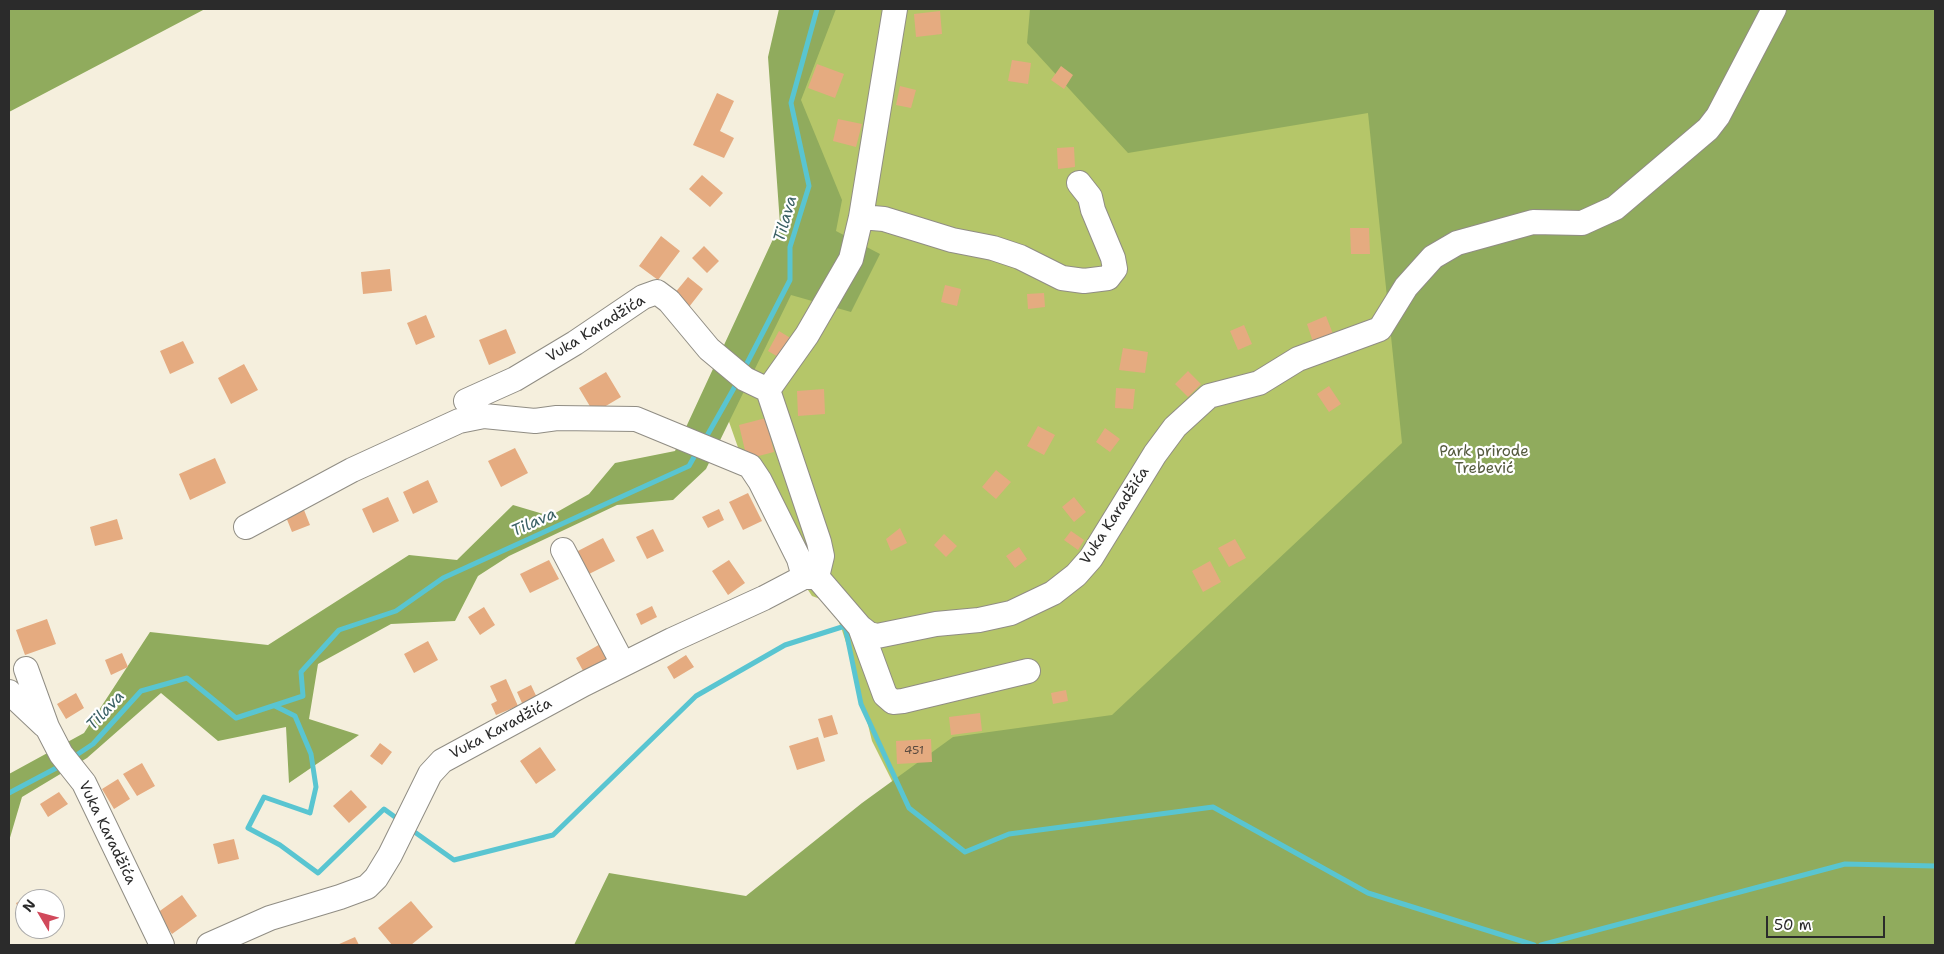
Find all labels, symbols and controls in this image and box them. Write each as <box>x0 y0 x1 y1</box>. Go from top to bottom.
water label: Tilava <box>770 194 802 244</box>
street label: Vuka Karadžića <box>543 291 649 367</box>
park label: Park prirode Trebević <box>1439 443 1529 478</box>
street label: Vuka Karadžića <box>1077 464 1153 568</box>
water label: Tilava <box>509 505 559 541</box>
water label: Tilava <box>83 687 129 735</box>
street label: Vuka Karadžića <box>447 695 555 763</box>
house number: 451 <box>904 744 924 758</box>
street label: Vuka Karadžića <box>74 778 140 888</box>
north arrow <box>15 889 65 939</box>
text: N <box>18 896 39 915</box>
scale bar <box>1769 906 1888 938</box>
text: 50 m <box>1774 915 1812 935</box>

